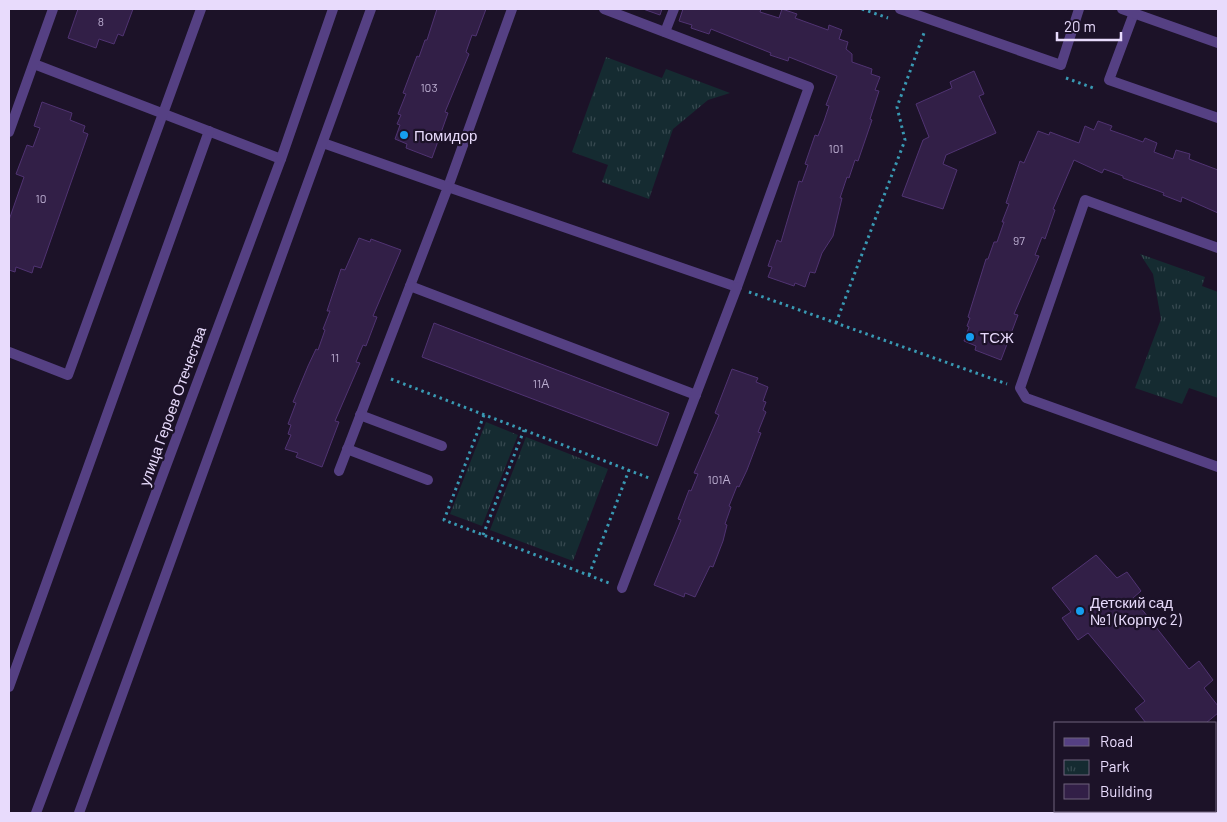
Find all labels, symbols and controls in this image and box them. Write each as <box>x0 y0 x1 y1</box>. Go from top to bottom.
scale bar <box>1057 10 1121 42</box>
house number: 8 <box>98 14 104 28</box>
text: 20 m <box>1064 17 1096 35</box>
house number: 103 <box>420 80 438 94</box>
place label: Помидор <box>414 126 477 144</box>
marker: Помидор <box>398 129 410 141</box>
house number: 101 <box>829 141 843 155</box>
house number: 10 <box>36 191 46 205</box>
house number: 97 <box>1013 233 1025 247</box>
street label: улица Героев Отечества <box>135 323 210 488</box>
place label: ТСЖ <box>980 328 1014 346</box>
marker: ТСЖ <box>964 331 976 343</box>
house number: 11 <box>331 350 339 364</box>
house number: 11А <box>533 376 549 390</box>
house number: 101А <box>708 472 730 486</box>
place label: Детский сад №1 (Корпус 2) <box>1090 593 1182 628</box>
marker: Детский сад №1 (Корпус 2) <box>1074 605 1086 617</box>
legend <box>1054 722 1217 812</box>
text: Road <box>1100 732 1133 750</box>
text: Park <box>1100 757 1130 775</box>
text: Building <box>1100 782 1153 800</box>

